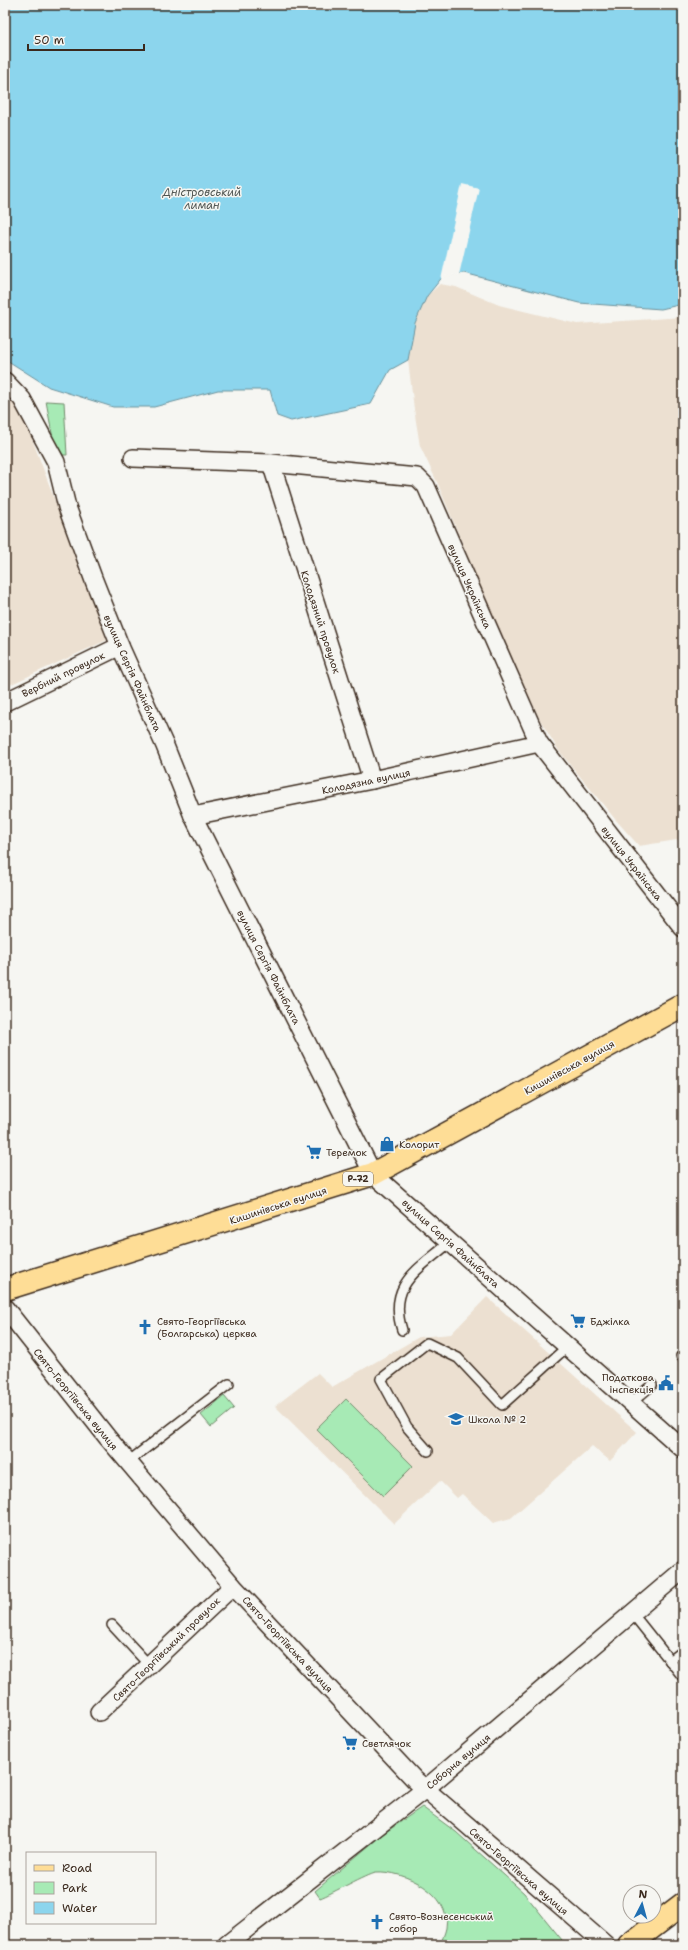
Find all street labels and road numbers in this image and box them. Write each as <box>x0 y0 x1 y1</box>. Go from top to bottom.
street label: вулиця Українська <box>445 542 494 631</box>
street label: Колодязний провулок <box>298 569 344 676</box>
street label: вулиця Сергія Файнблата <box>101 613 165 734</box>
street label: Вербний провулок <box>20 648 107 700</box>
street label: Колодязна вулиця <box>321 766 412 797</box>
street label: вулиця Українська <box>598 823 665 904</box>
street label: вулиця Сергія Файнблата <box>234 908 303 1027</box>
street label: Кишинівська вулиця <box>522 1037 617 1098</box>
road number: Р-72 <box>343 1172 373 1186</box>
street label: Кишинівська вулиця <box>228 1184 328 1227</box>
street label: вулиця Сергія Файнблата <box>399 1196 503 1291</box>
street label: Свято-Георгіївська вулиця <box>31 1346 121 1453</box>
street label: Свято-Георгіївська вулиця <box>240 1593 336 1695</box>
street label: Свято-Георгіївський провулок <box>110 1594 223 1704</box>
street label: Соборна вулиця <box>424 1731 493 1792</box>
street label: Свято-Георгіївська вулиця <box>466 1825 571 1918</box>

